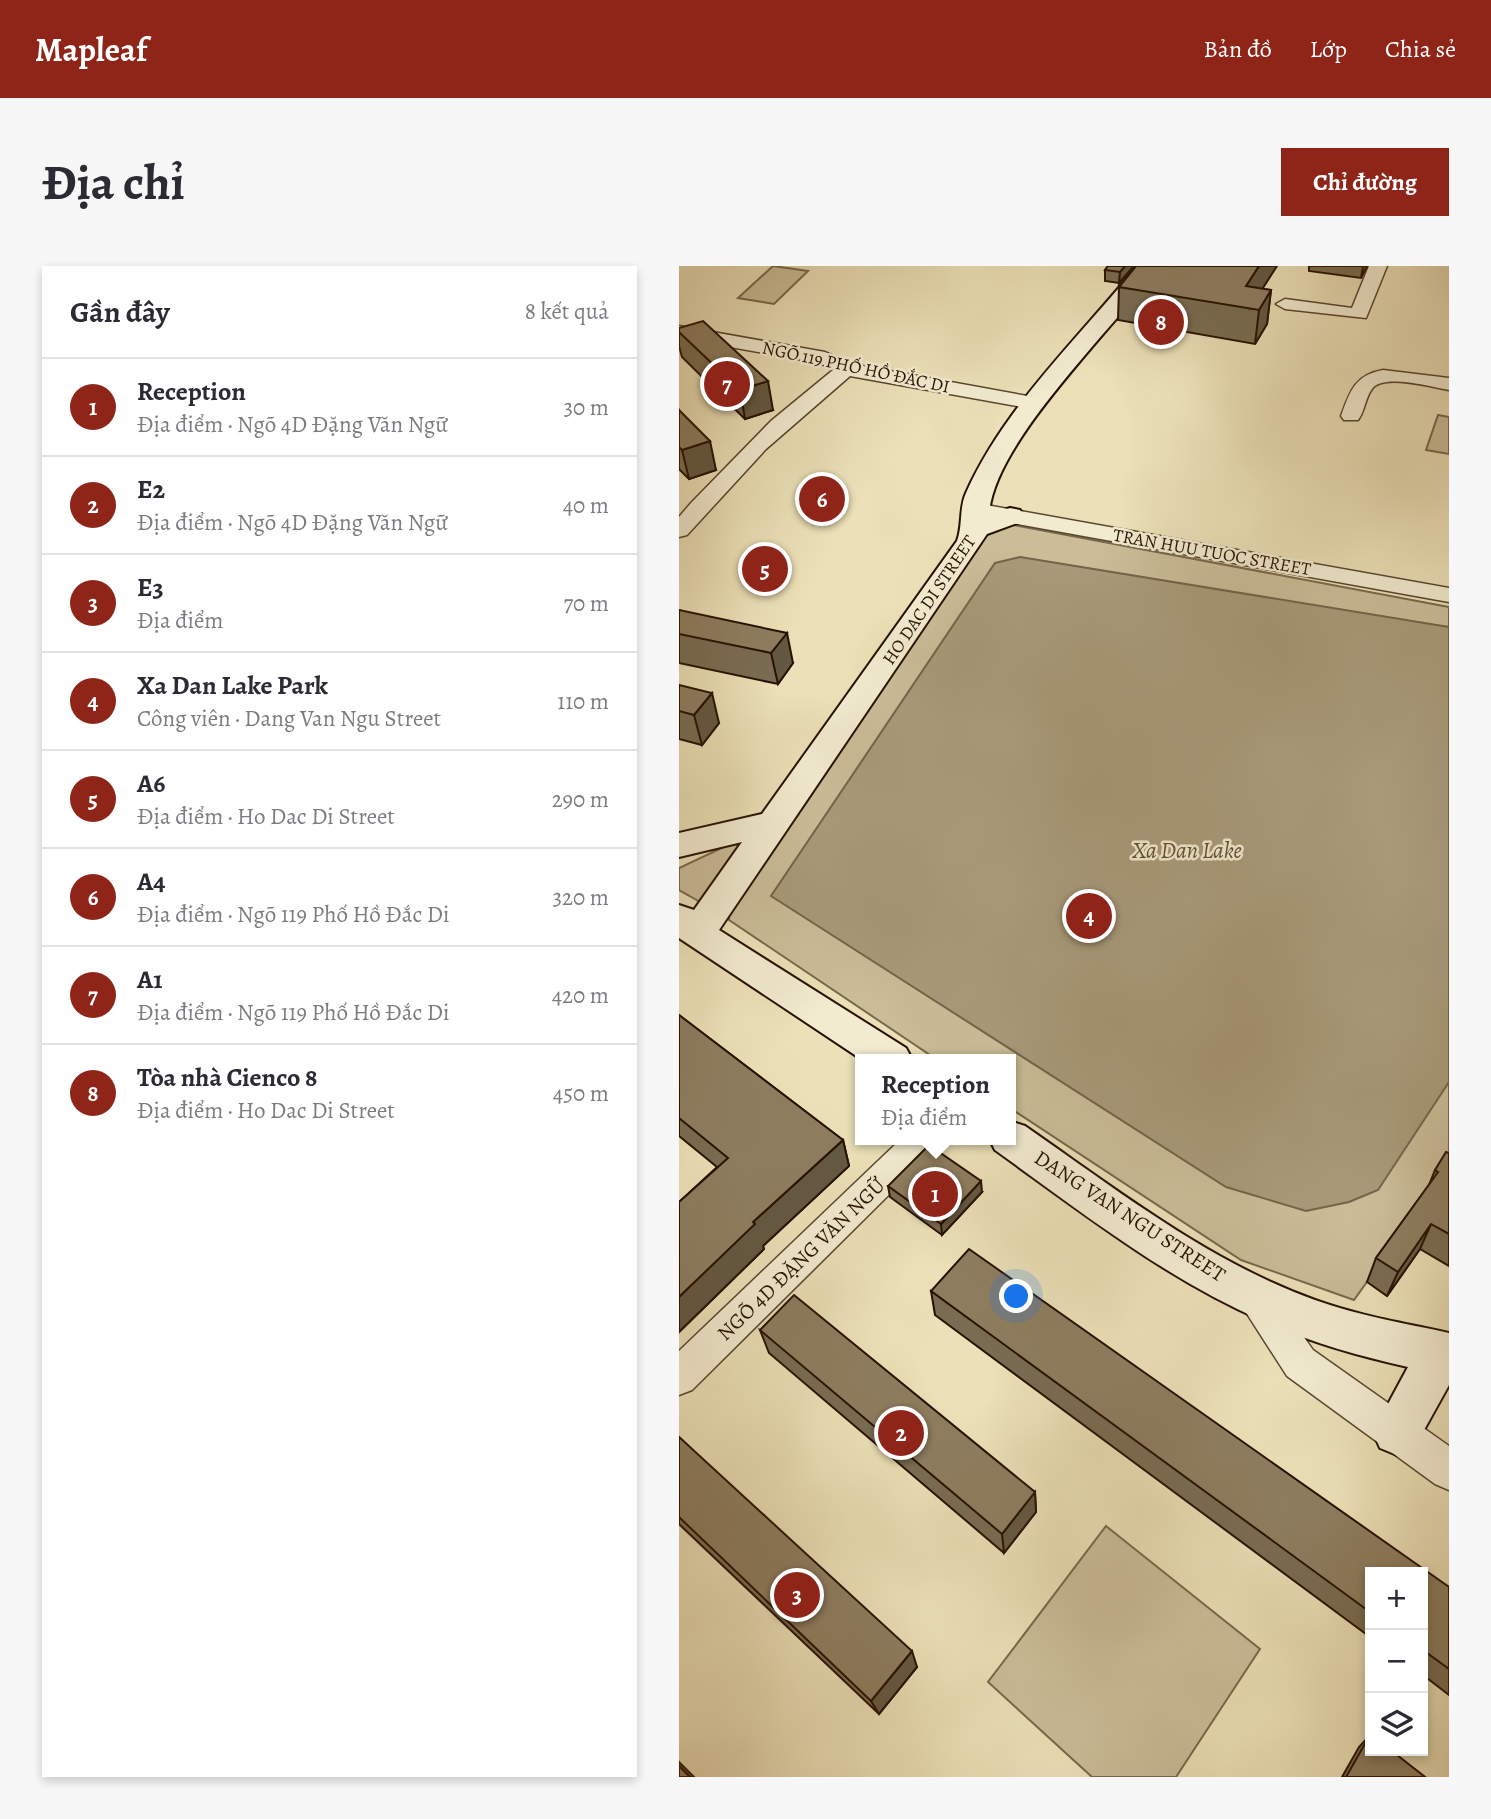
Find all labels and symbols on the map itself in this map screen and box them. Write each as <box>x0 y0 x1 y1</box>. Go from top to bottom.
pin: 8 <box>1138 296 1184 348</box>
street label: NGÕ 119 PHỐ HỒ ĐẮC DI <box>760 335 952 399</box>
pin: 7 <box>704 358 750 410</box>
pin: 6 <box>799 473 845 525</box>
street label: TRAN HUU TUOC STREET <box>1111 523 1313 581</box>
street label: HO DAC DI STREET <box>877 530 981 669</box>
pin: 5 <box>742 543 788 595</box>
water label: Xa Dan Lake <box>1131 835 1242 866</box>
pin: 4 <box>1066 890 1112 942</box>
street label: DANG VAN NGU STREET <box>1029 1144 1232 1289</box>
pin: 1 <box>912 1168 958 1220</box>
street label: NGÕ 4D ĐẶNG VĂN NGỮ <box>711 1171 891 1347</box>
your location <box>999 1279 1033 1313</box>
pin: 2 <box>878 1407 924 1459</box>
pin: 3 <box>774 1569 820 1621</box>

